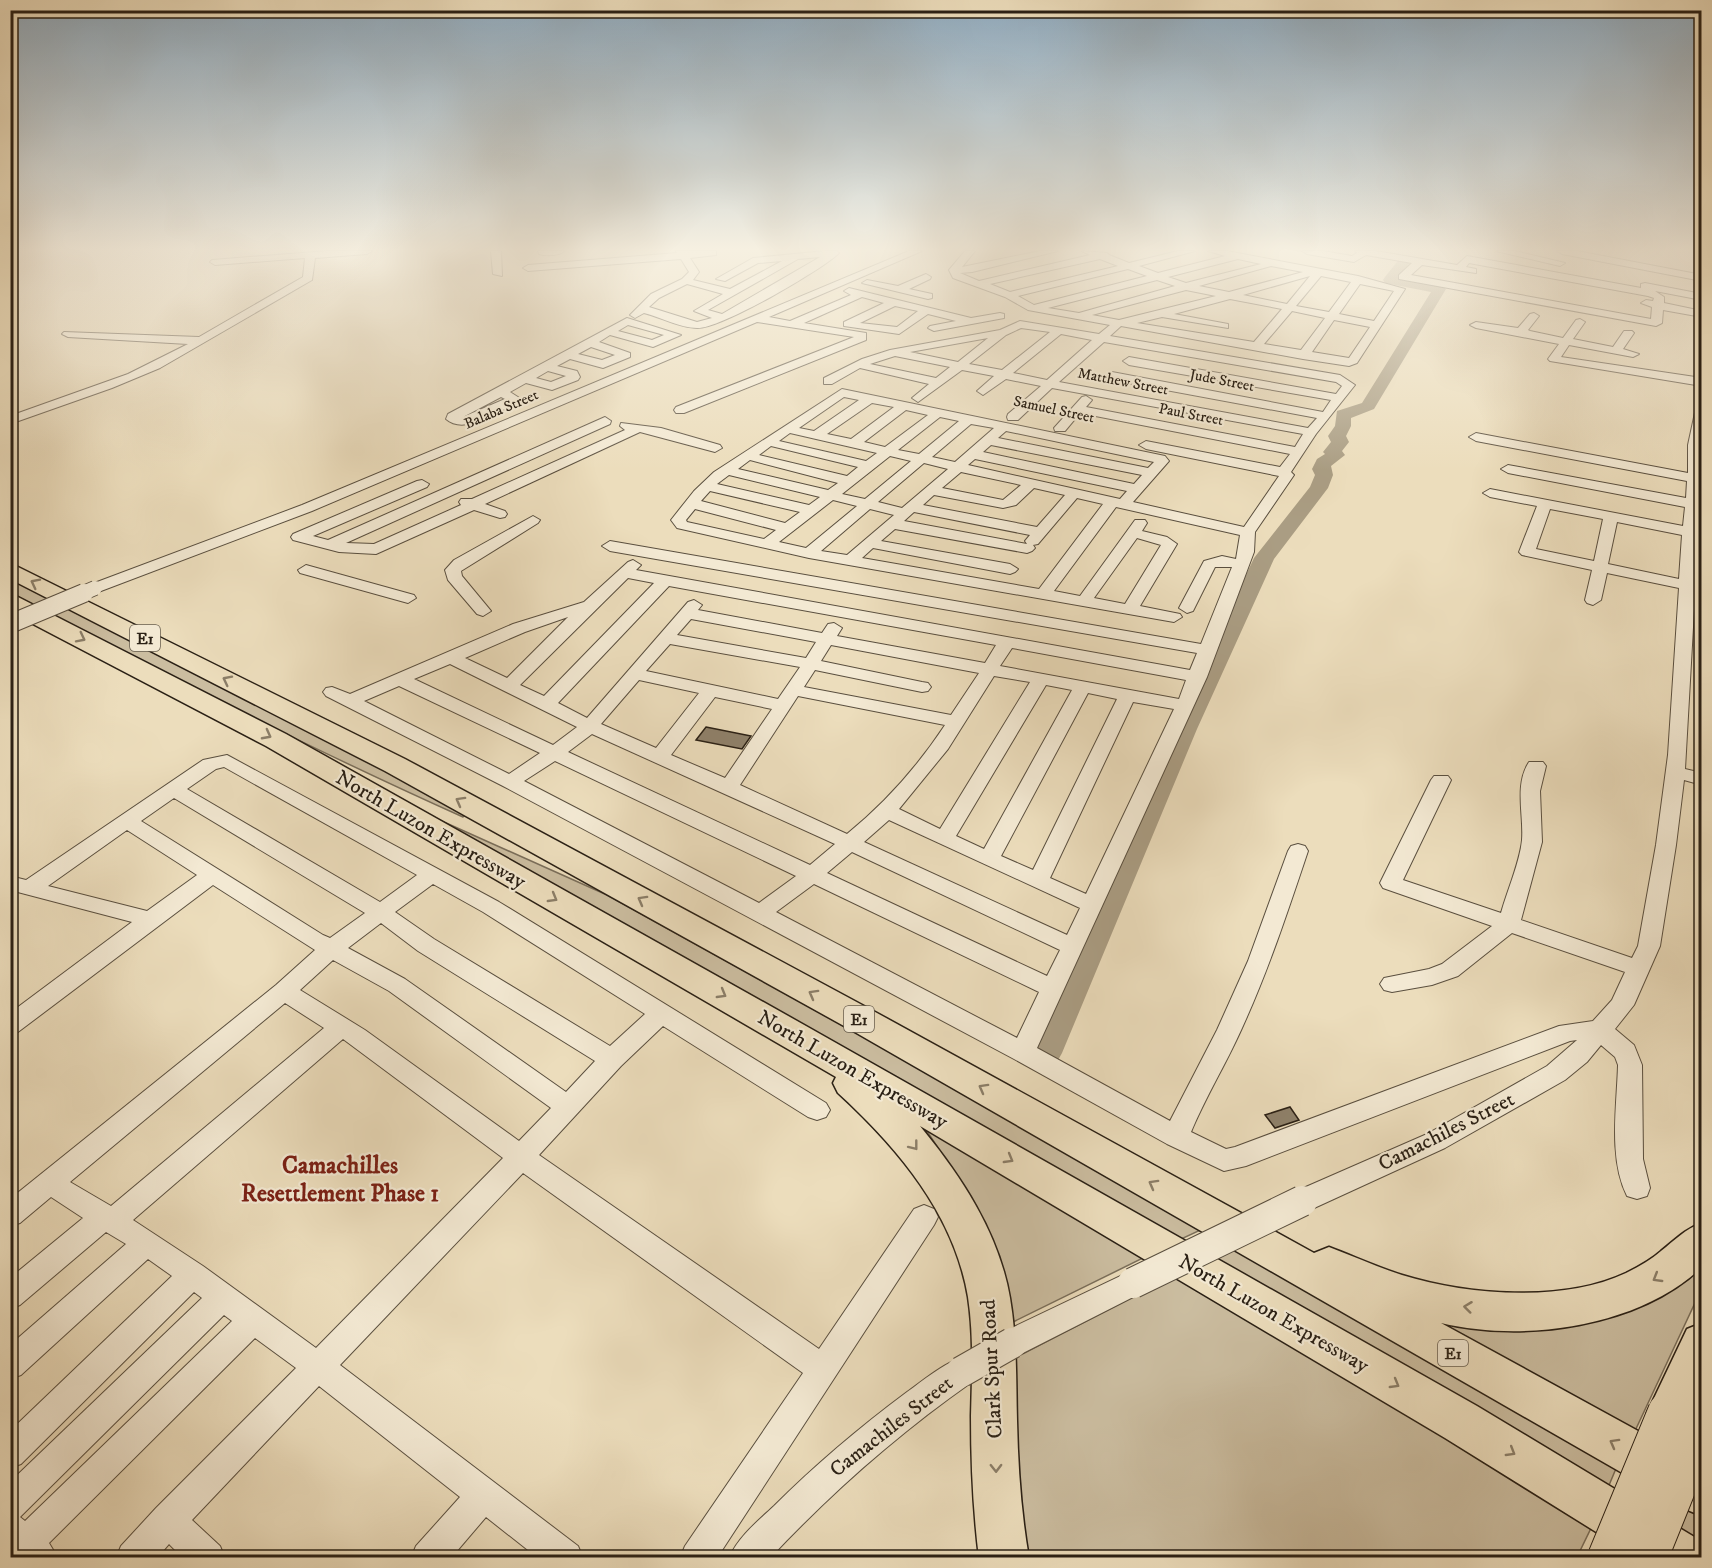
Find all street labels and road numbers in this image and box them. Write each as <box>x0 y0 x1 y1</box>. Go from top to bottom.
street label: Matthew Street <box>1076 363 1170 400</box>
street label: Jude Street <box>1186 365 1256 396</box>
street label: Balaba Street <box>461 385 541 434</box>
street label: Samuel Street <box>1012 392 1096 427</box>
street label: Paul Street <box>1157 399 1225 430</box>
road number: E1 <box>130 625 160 651</box>
street label: North Luzon Expressway <box>331 765 531 895</box>
street label: North Luzon Expressway <box>753 1005 953 1135</box>
road number: E1 <box>844 1006 874 1032</box>
street label: Camachiles Street <box>1374 1086 1519 1177</box>
street label: North Luzon Expressway <box>1174 1249 1374 1379</box>
street label: Clark Spur Road <box>975 1298 1009 1439</box>
road number: E1 <box>1438 1340 1468 1366</box>
street label: Camachiles Street <box>825 1370 959 1483</box>

